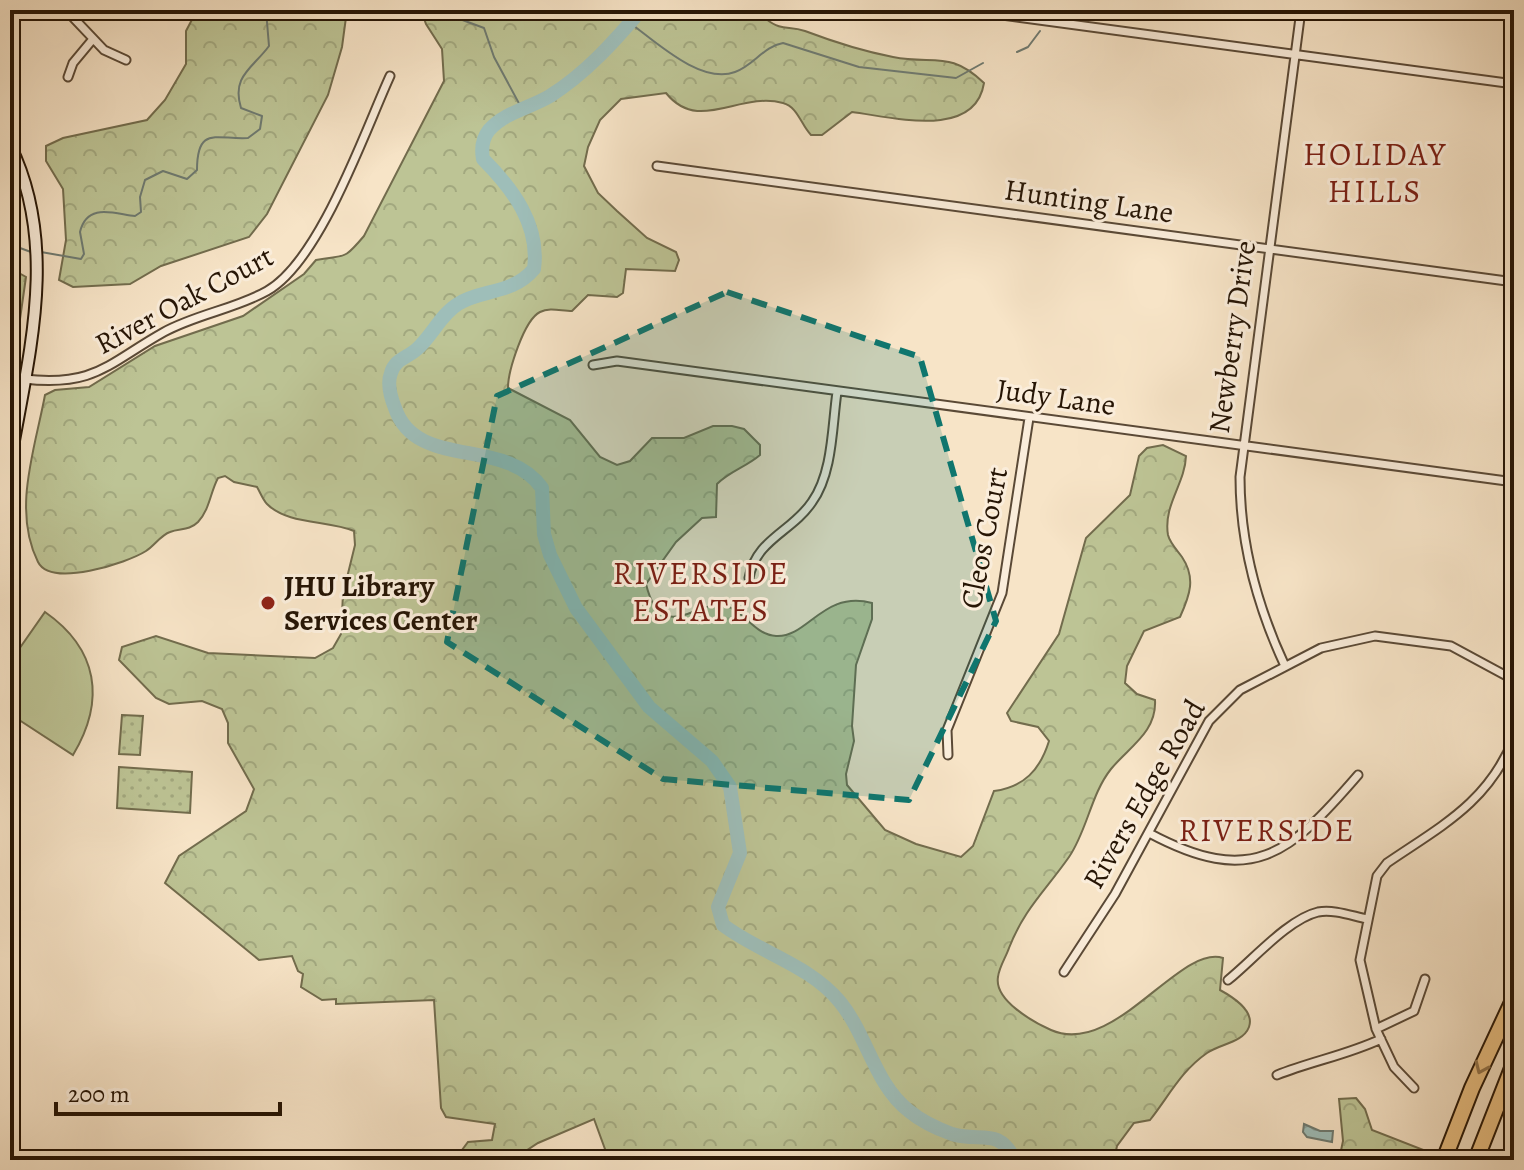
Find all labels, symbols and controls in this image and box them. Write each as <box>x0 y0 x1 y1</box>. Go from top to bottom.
district label: HOLIDAY HILLS <box>1303 132 1447 213</box>
street label: Hunting Lane <box>1002 169 1176 233</box>
street label: River Oak Court <box>88 236 280 364</box>
street label: Newberry Drive <box>1199 238 1265 436</box>
street label: Judy Lane <box>994 369 1118 425</box>
street label: Cleos Court <box>951 464 1017 612</box>
district label: RIVERSIDE ESTATES <box>612 551 790 632</box>
place label: JHU Library Services Center <box>284 566 478 640</box>
marker: JHU Library Services Center <box>259 594 277 612</box>
street label: Rivers Edge Road <box>1074 691 1215 896</box>
district label: RIVERSIDE <box>1178 808 1356 852</box>
one-way arrow <box>1474 1060 1490 1074</box>
scale bar <box>56 1066 280 1116</box>
text: 200 m <box>68 1078 130 1110</box>

